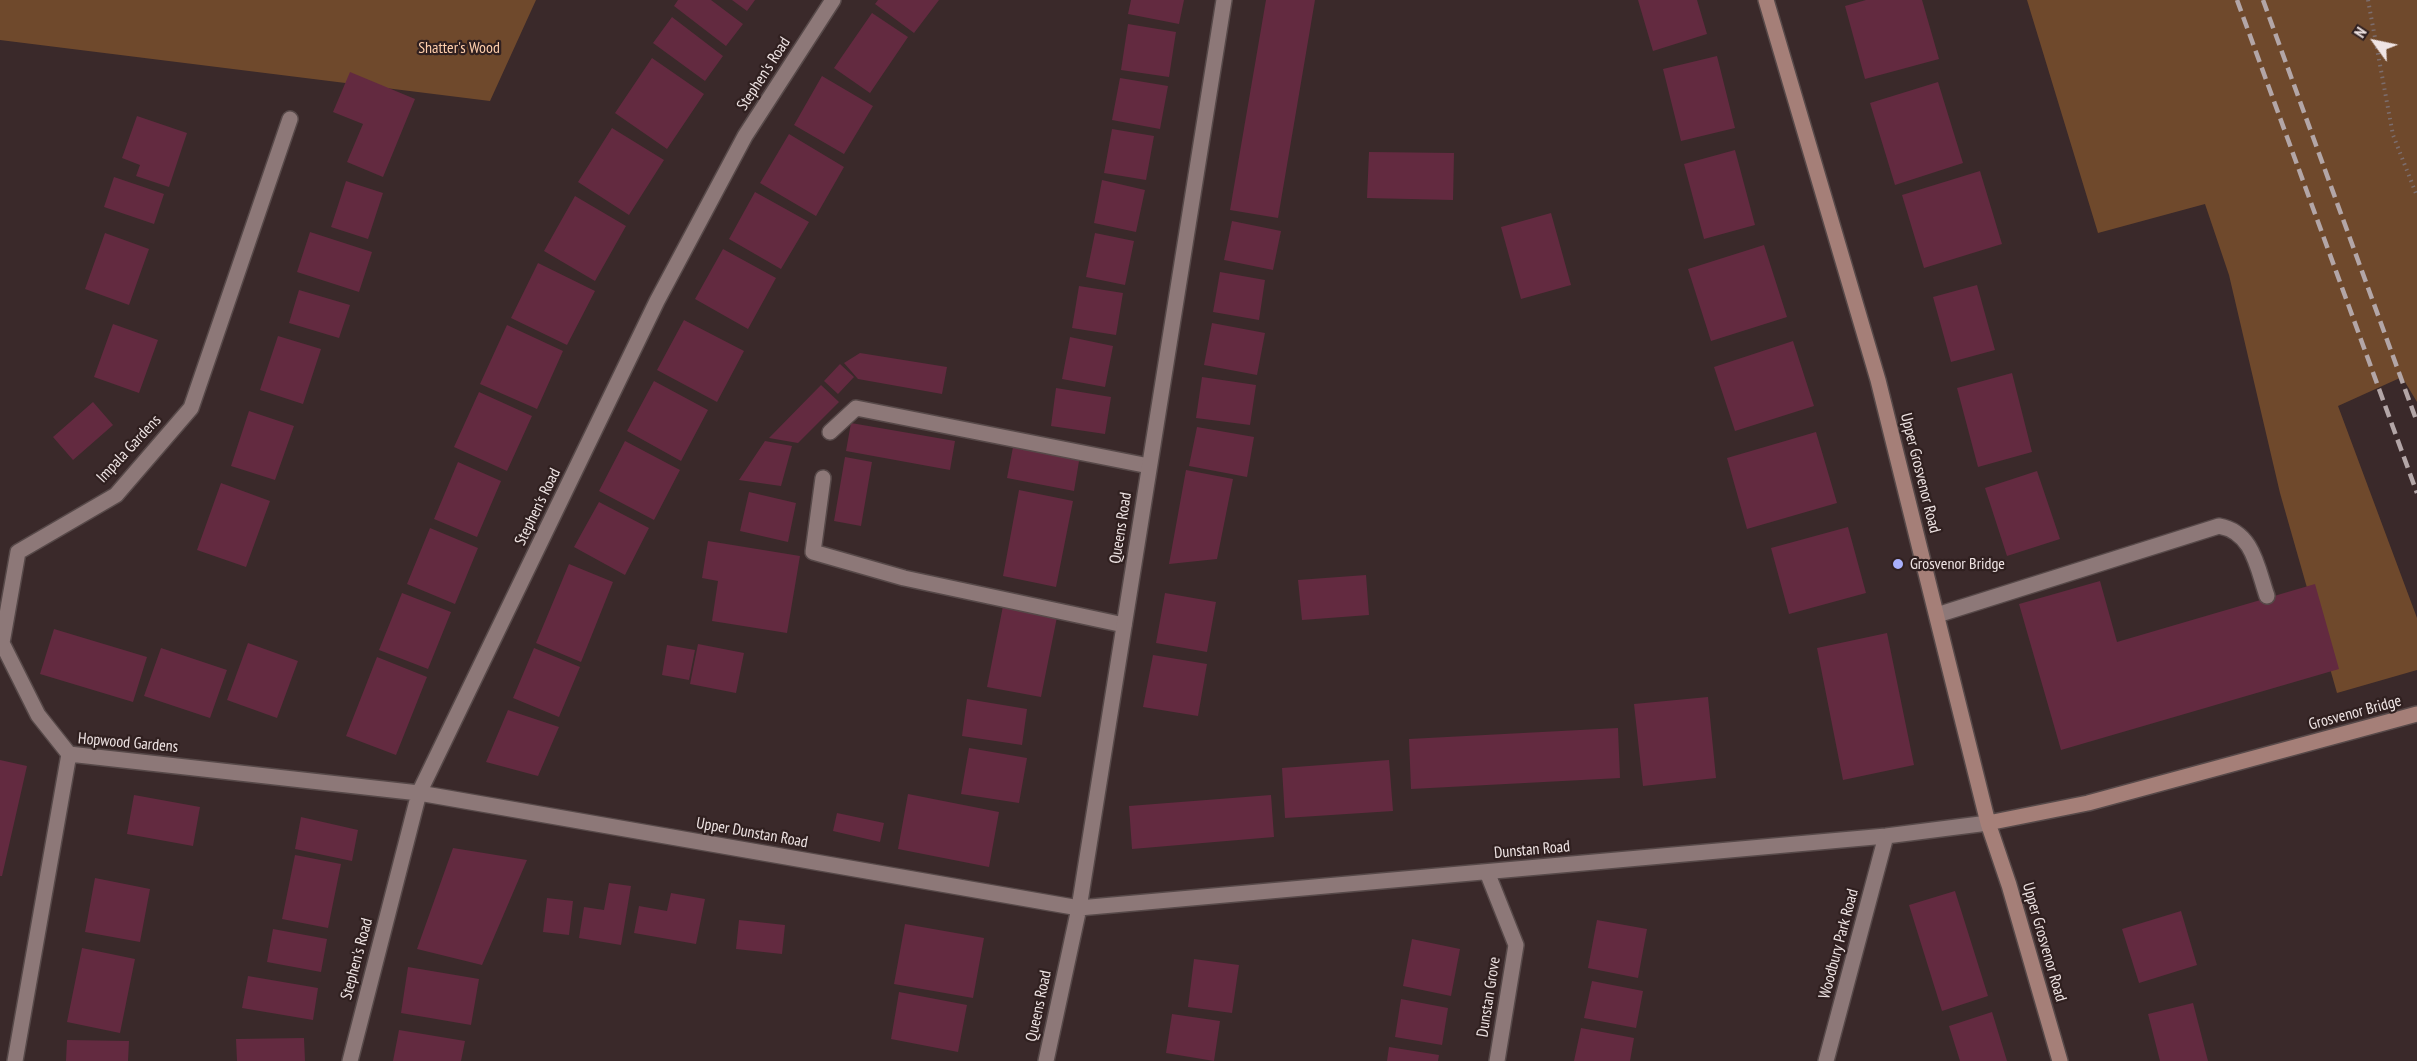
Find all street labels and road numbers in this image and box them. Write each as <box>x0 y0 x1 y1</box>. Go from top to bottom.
street label: Stephen's Road <box>733 34 795 114</box>
street label: Impala Gardens <box>93 411 165 487</box>
street label: Upper Grosvenor Road <box>1896 411 1944 535</box>
street label: Stephen's Road <box>511 465 565 549</box>
street label: Queens Road <box>1106 491 1136 565</box>
street label: Grosvenor Bridge <box>2307 691 2403 735</box>
street label: Hopwood Gardens <box>77 729 179 757</box>
street label: Upper Dunstan Road <box>695 814 809 852</box>
street label: Dunstan Road <box>1493 837 1571 863</box>
street label: Upper Grosvenor Road <box>2018 880 2070 1004</box>
street label: Woodbury Park Road <box>1815 887 1863 1001</box>
street label: Stephen's Road <box>337 916 377 1002</box>
street label: Dunstan Grove <box>1473 956 1505 1038</box>
street label: Queens Road <box>1022 969 1056 1043</box>

